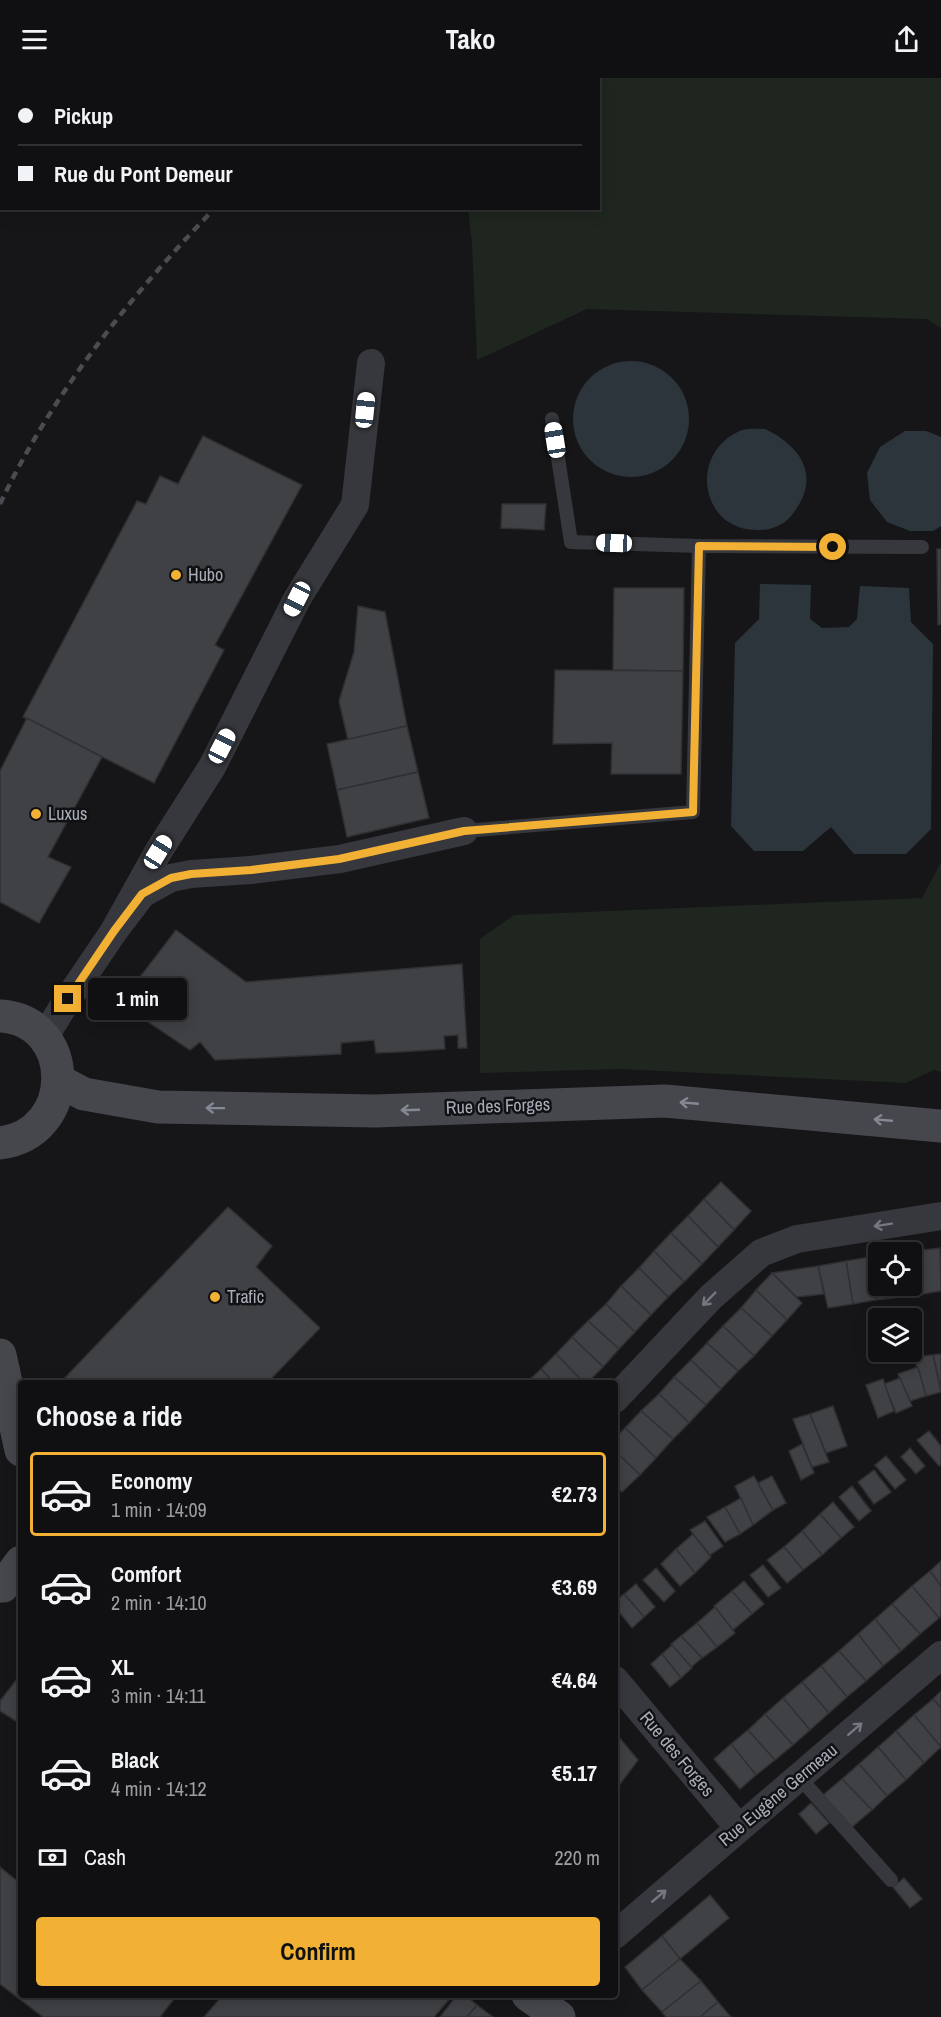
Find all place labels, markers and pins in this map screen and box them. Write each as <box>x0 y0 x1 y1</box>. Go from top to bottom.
place label: Hubo <box>188 562 223 587</box>
marker: Hubo <box>169 568 183 582</box>
place label: Luxus <box>48 801 87 826</box>
marker: Luxus <box>29 807 43 821</box>
place label: Trafic <box>227 1284 264 1309</box>
marker: Trafic <box>208 1290 222 1304</box>

